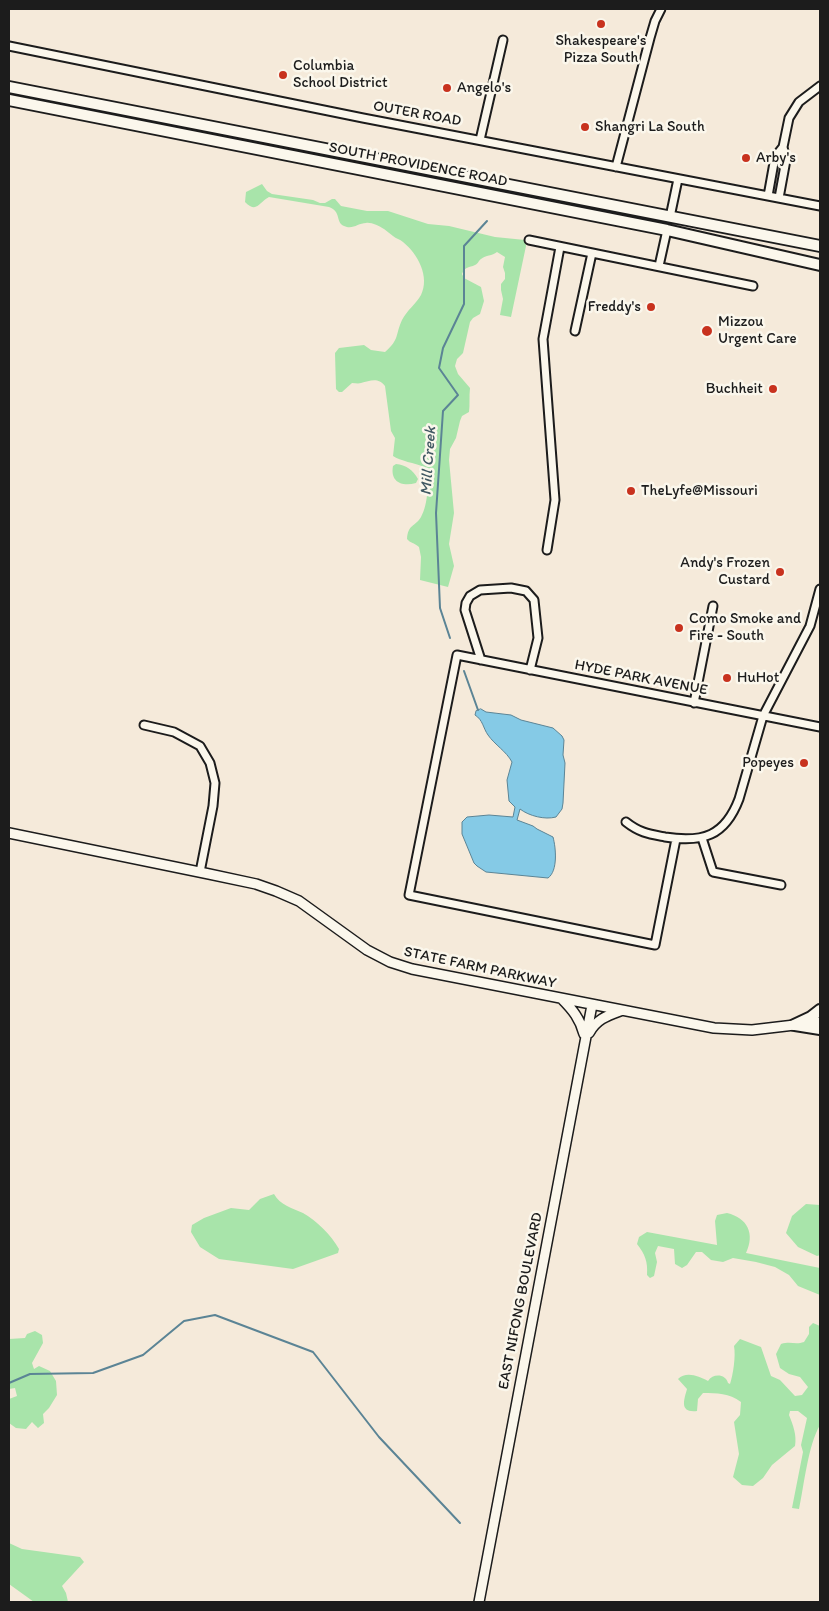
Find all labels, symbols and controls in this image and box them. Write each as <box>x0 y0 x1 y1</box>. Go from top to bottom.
marker: Shakespeare's Pizza South <box>595 18 607 30</box>
place label: Shakespeare's Pizza South <box>555 32 647 67</box>
place label: Columbia School District <box>293 57 388 92</box>
marker: Columbia School District <box>277 69 289 81</box>
place label: Angelo's <box>457 79 511 97</box>
marker: Angelo's <box>441 82 453 94</box>
street label: OUTER ROAD <box>371 97 463 131</box>
place label: Shangri La South <box>595 118 705 136</box>
marker: Shangri La South <box>579 121 591 133</box>
street label: SOUTH PROVIDENCE ROAD <box>327 139 509 191</box>
place label: Arby's <box>756 149 796 167</box>
marker: Arby's <box>740 152 752 164</box>
place label: Freddy's <box>588 298 641 316</box>
marker: Freddy's <box>645 301 657 313</box>
place label: Mizzou Urgent Care <box>718 313 797 348</box>
marker: Mizzou Urgent Care <box>700 324 714 338</box>
place label: Buchheit <box>706 380 763 398</box>
marker: Buchheit <box>767 383 779 395</box>
water label: Mill Creek <box>417 426 441 496</box>
place label: TheLyfe@Missouri <box>641 482 758 500</box>
marker: TheLyfe@Missouri <box>625 485 637 497</box>
place label: Andy's Frozen Custard <box>680 554 770 589</box>
marker: Andy's Frozen Custard <box>774 566 786 578</box>
place label: Como Smoke and Fire - South <box>689 610 801 645</box>
marker: Como Smoke and Fire - South <box>673 622 685 634</box>
street label: HYDE PARK AVENUE <box>573 656 709 700</box>
place label: HuHot <box>737 669 779 687</box>
marker: HuHot <box>721 672 733 684</box>
place label: Popeyes <box>742 754 794 772</box>
marker: Popeyes <box>798 757 810 769</box>
street label: STATE FARM PARKWAY <box>402 943 558 993</box>
street label: EAST NIFONG BOULEVARD <box>495 1211 547 1391</box>

